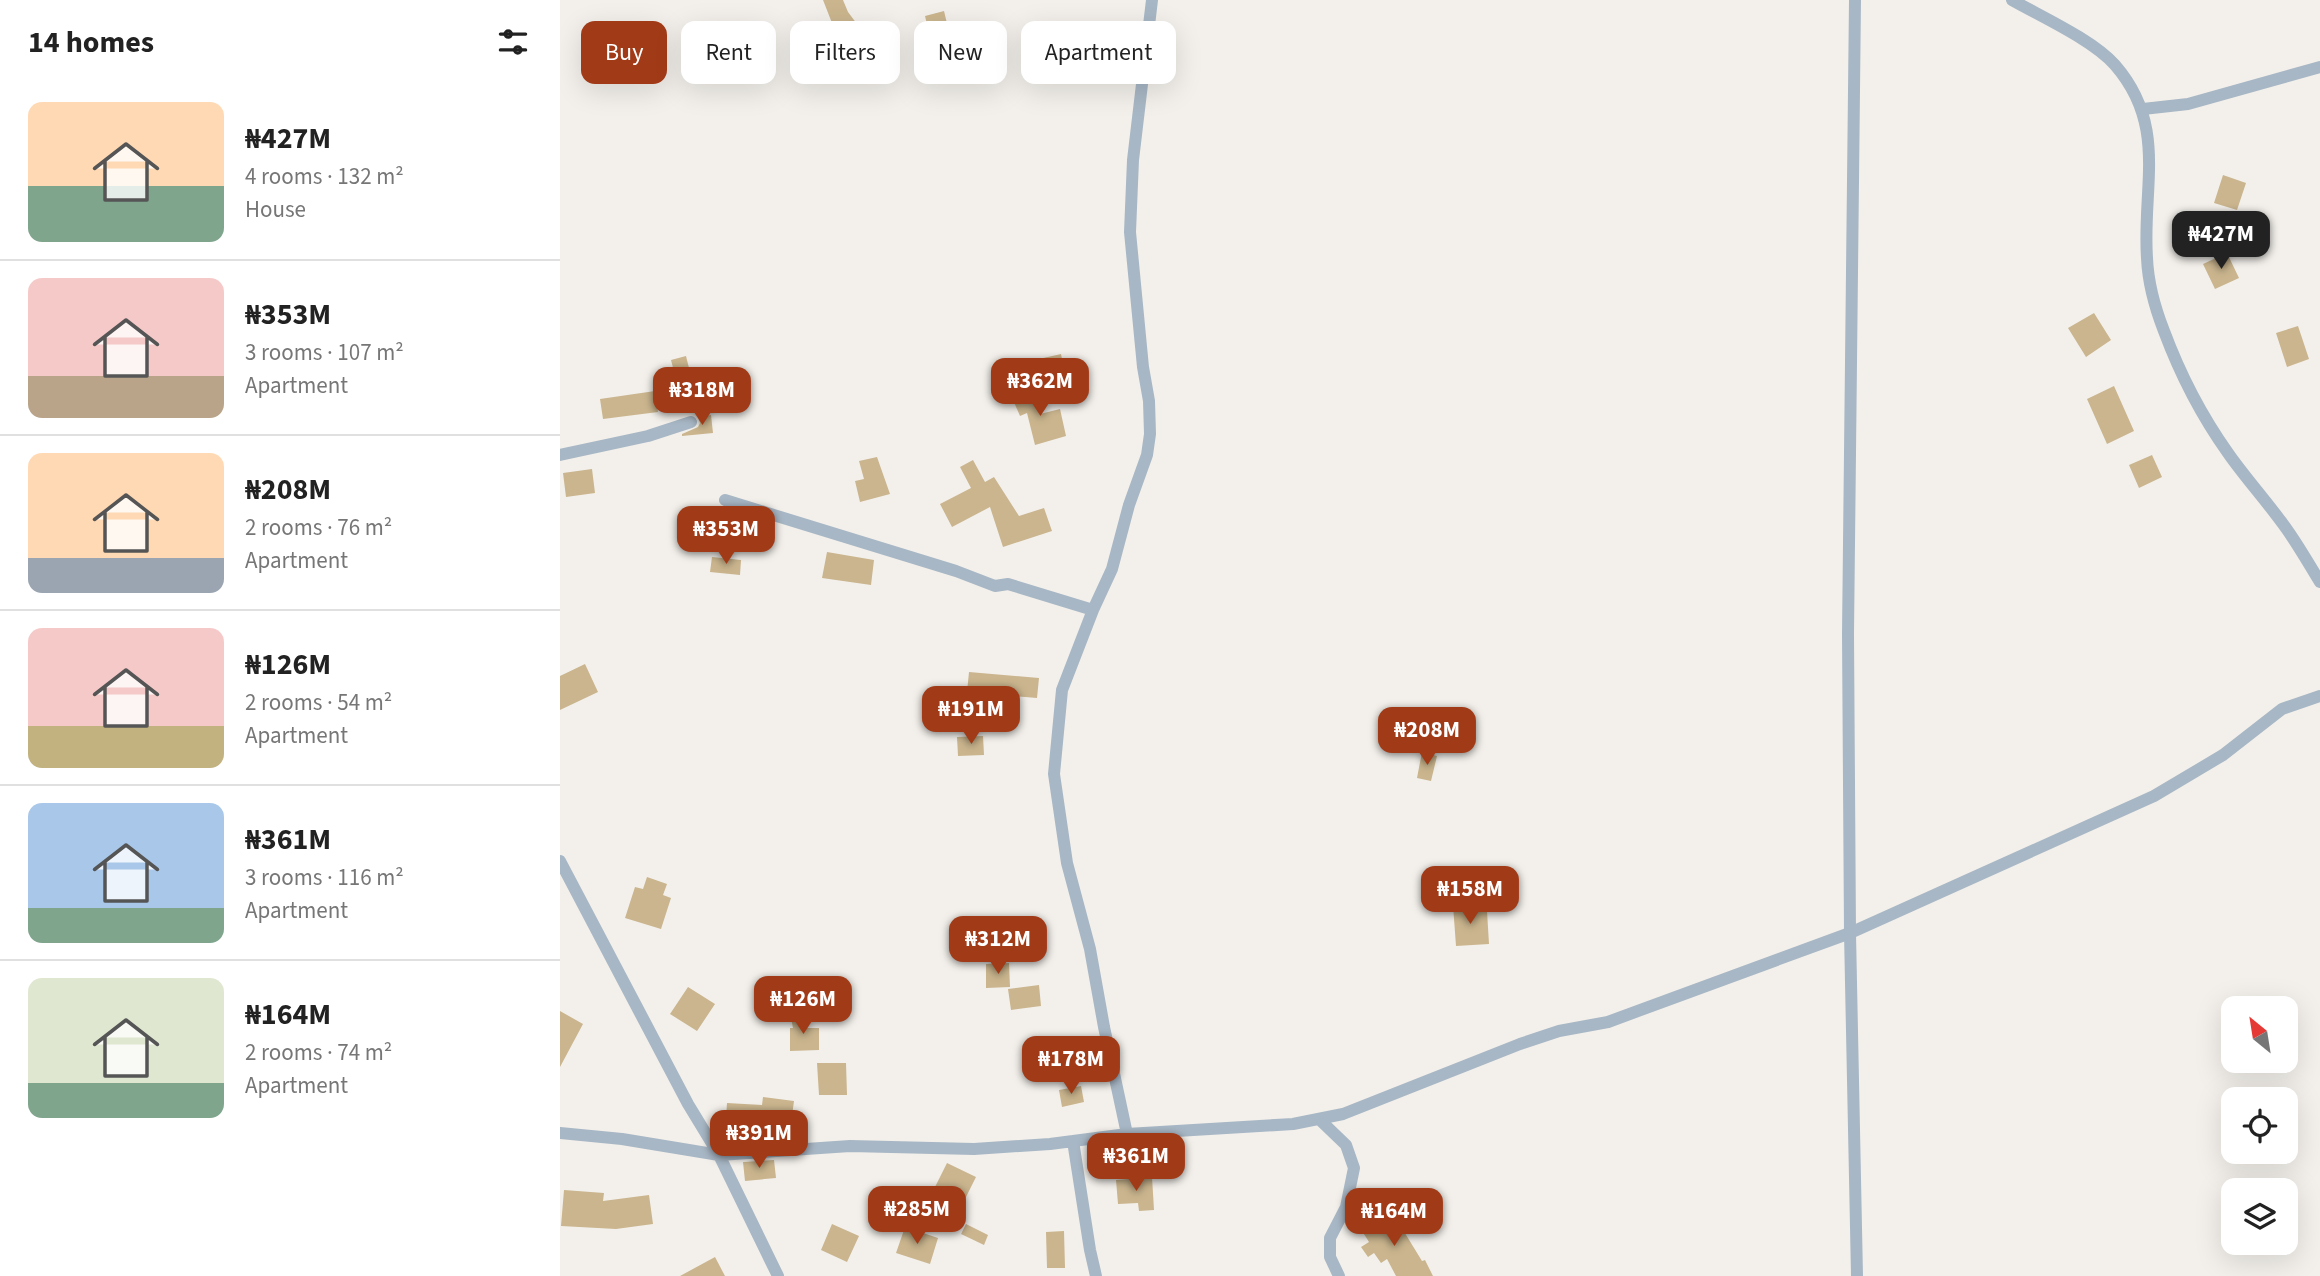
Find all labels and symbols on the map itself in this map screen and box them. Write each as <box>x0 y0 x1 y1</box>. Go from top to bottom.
pin: ₦427M <box>2172 212 2270 271</box>
pin: ₦362M <box>991 358 1089 418</box>
pin: ₦318M <box>653 368 751 427</box>
pin: ₦353M <box>677 506 775 566</box>
pin: ₦191M <box>922 686 1020 746</box>
pin: ₦208M <box>1378 708 1476 767</box>
pin: ₦158M <box>1421 866 1519 926</box>
pin: ₦312M <box>949 916 1047 976</box>
pin: ₦126M <box>754 976 852 1036</box>
north arrow <box>2221 996 2298 1073</box>
pin: ₦178M <box>1022 1036 1120 1096</box>
pin: ₦391M <box>710 1110 808 1170</box>
pin: ₦361M <box>1087 1134 1185 1193</box>
pin: ₦285M <box>868 1186 966 1246</box>
pin: ₦164M <box>1345 1188 1443 1248</box>

